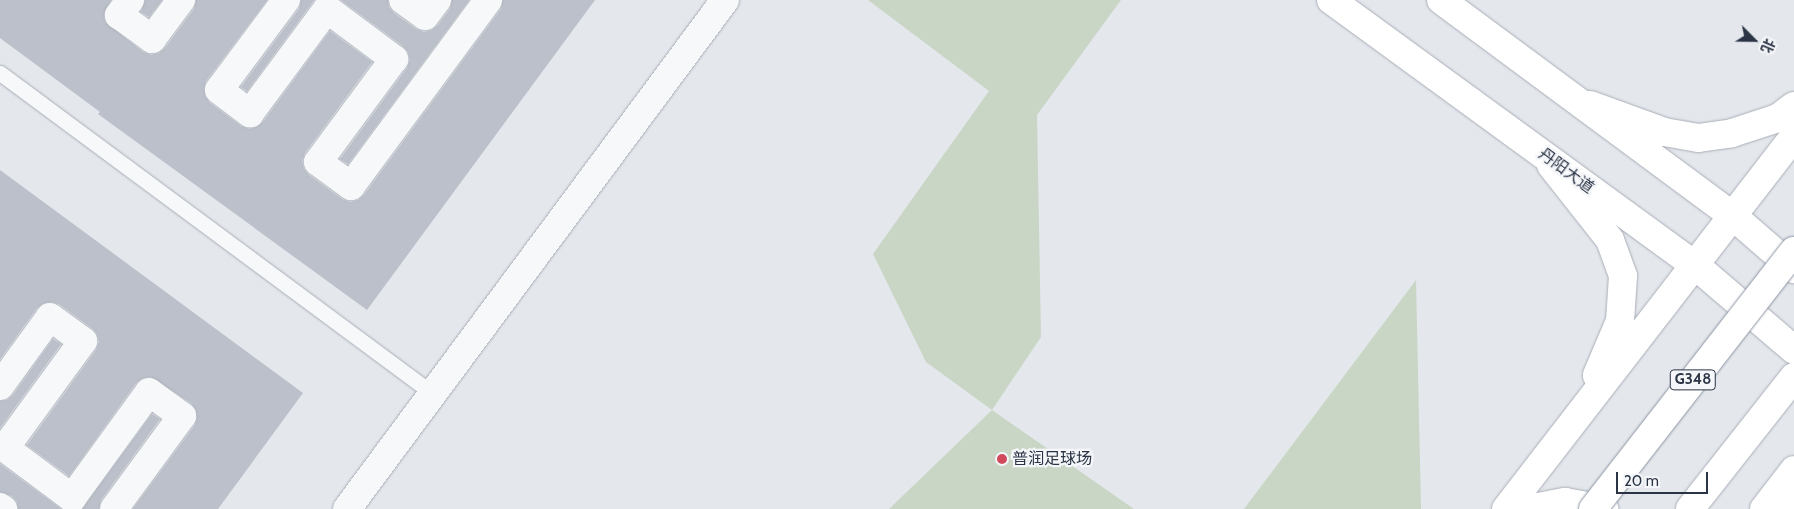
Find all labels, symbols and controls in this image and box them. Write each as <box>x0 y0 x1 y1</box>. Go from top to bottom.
north arrow <box>1729 15 1779 65</box>
text: 北 <box>1757 36 1779 56</box>
street label: 丹阳大道 <box>1534 144 1598 198</box>
road number: G348 <box>1669 368 1717 392</box>
place label: 普润足球场 <box>1012 449 1092 469</box>
marker: 普润足球场 <box>996 453 1008 465</box>
scale bar <box>1619 462 1712 494</box>
text: 20 m <box>1624 472 1659 490</box>

